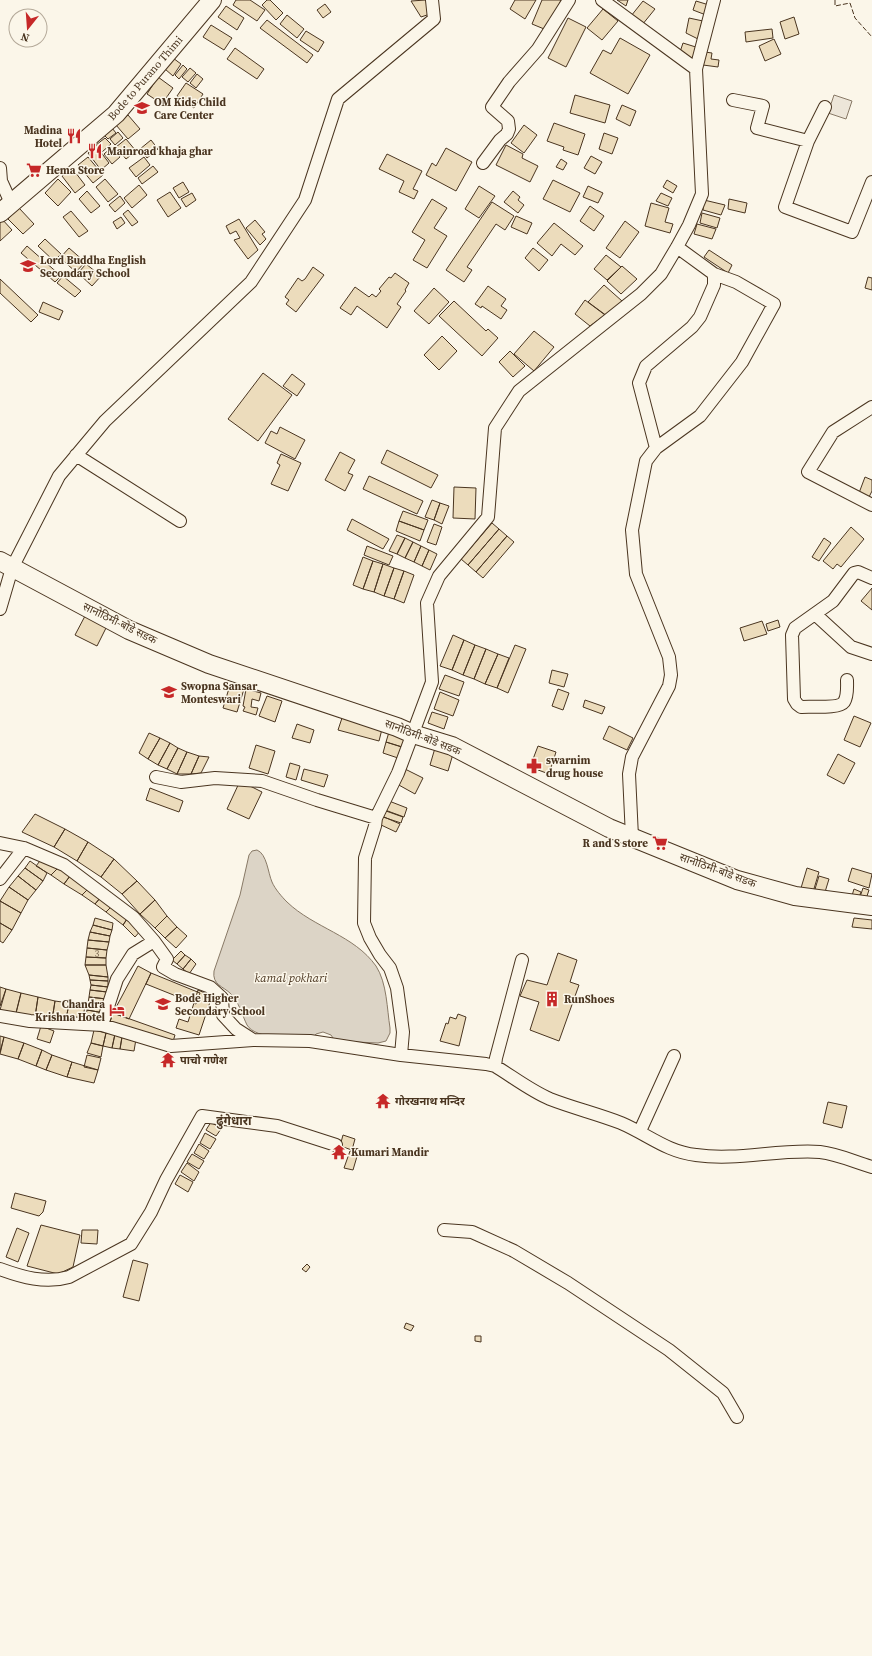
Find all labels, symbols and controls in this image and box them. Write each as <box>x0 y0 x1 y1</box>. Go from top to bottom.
north arrow <box>8 8 48 48</box>
text: N <box>19 29 31 45</box>
street label: Bode to Purano Thimi <box>105 33 186 124</box>
place label: OM Kids Child Care Center <box>154 95 226 123</box>
school or university icon: OM Kids Child Care Center <box>133 99 151 117</box>
place label: Madina Hotel <box>24 123 62 151</box>
restaurant icon: Madina Hotel <box>65 127 83 145</box>
restaurant icon: Mainroad khaja ghar <box>86 142 104 160</box>
place label: Mainroad khaja ghar <box>107 144 214 159</box>
supermarket icon: Hema Store <box>25 161 43 179</box>
place label: Hema Store <box>46 163 105 178</box>
place label: Lord Buddha English Secondary School <box>40 253 146 281</box>
school or university icon: Lord Buddha English Secondary School <box>19 257 37 275</box>
street label: सानोठिमी-बोडे सडक <box>80 599 160 648</box>
place label: Swopna Sansar Monteswari <box>181 679 258 707</box>
school or university icon: Swopna Sansar Monteswari <box>160 683 178 701</box>
street label: सानोठिमी-बोडे सडक <box>382 716 464 759</box>
place label: swarnim drug house <box>546 753 603 781</box>
pharmacy icon: swarnim drug house <box>525 757 543 775</box>
supermarket icon: R and S store <box>651 834 669 852</box>
place label: R and S store <box>583 836 648 851</box>
street label: सानोठिमी-बोडे सडक <box>677 850 759 892</box>
house number: 3 <box>95 948 100 960</box>
water label: kamal pokhari <box>254 970 328 986</box>
building icon: RunShoes <box>543 990 561 1008</box>
place label: Bode Higher Secondary School <box>175 991 266 1019</box>
place label: RunShoes <box>564 992 614 1007</box>
school or university icon: Bode Higher Secondary School <box>154 995 172 1013</box>
place label: Chandra Krishna Hotel <box>35 997 105 1025</box>
hotel icon: Chandra Krishna Hotel <box>108 1001 126 1019</box>
temple icon: पाचो गणेश <box>159 1051 177 1069</box>
place label: पाचो गणेश <box>180 1053 228 1068</box>
temple icon: गोरखनाथ मन्दिर <box>374 1092 392 1110</box>
place label: गोरखनाथ मन्दिर <box>395 1094 466 1109</box>
district label: ढुंगेधारा <box>216 1113 252 1130</box>
temple icon: Kumari Mandir <box>330 1143 348 1161</box>
place label: Kumari Mandir <box>351 1145 430 1160</box>

